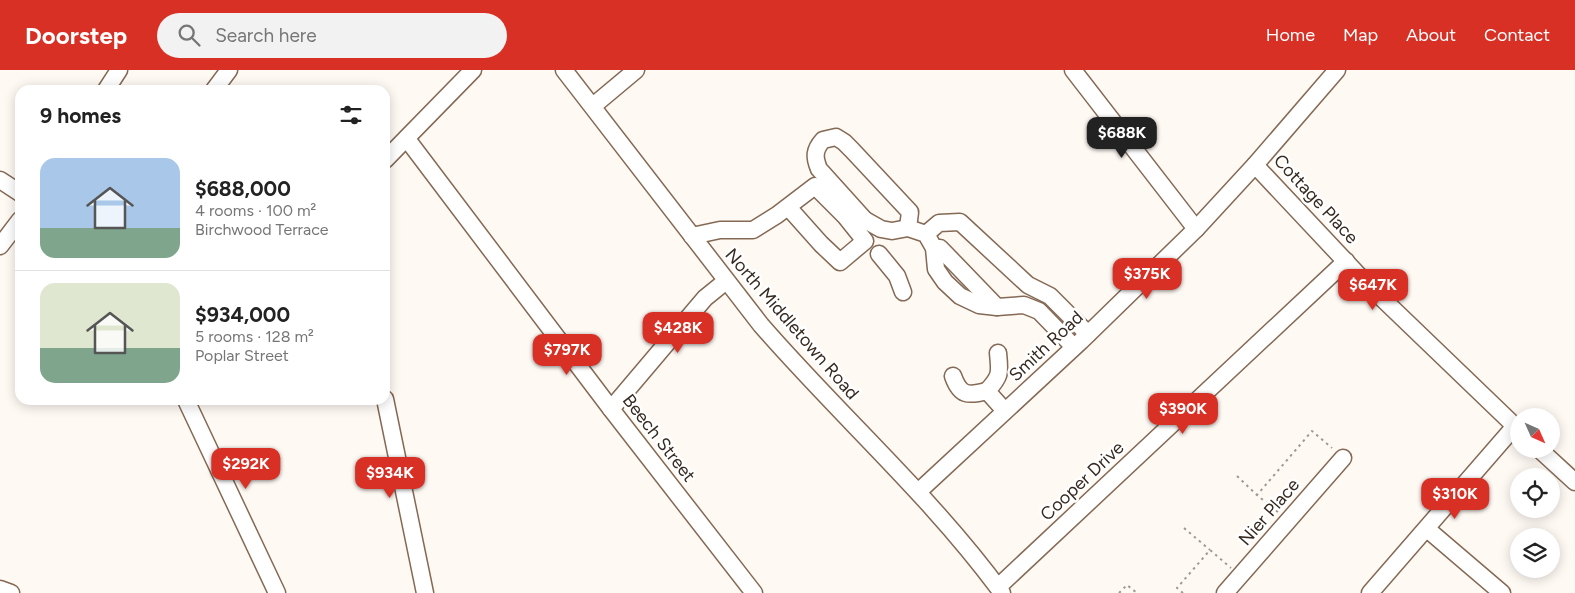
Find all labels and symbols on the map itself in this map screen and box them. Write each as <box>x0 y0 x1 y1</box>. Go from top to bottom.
pin: $688K <box>1087 116 1157 159</box>
street label: Cottage Place <box>1269 150 1363 248</box>
street label: North Middletown Road <box>720 244 864 404</box>
pin: $375K <box>1112 258 1182 300</box>
pin: $647K <box>1338 268 1408 311</box>
street label: Smith Road <box>1004 306 1088 386</box>
pin: $428K <box>643 312 713 354</box>
pin: $797K <box>532 334 602 376</box>
street label: Beech Street <box>618 390 700 486</box>
pin: $390K <box>1148 392 1218 435</box>
north arrow <box>1510 408 1560 458</box>
street label: Cooper Drive <box>1036 437 1129 525</box>
pin: $292K <box>211 448 281 490</box>
pin: $934K <box>355 456 425 499</box>
street label: Nier Place <box>1234 474 1304 550</box>
pin: $310K <box>1420 478 1490 520</box>

